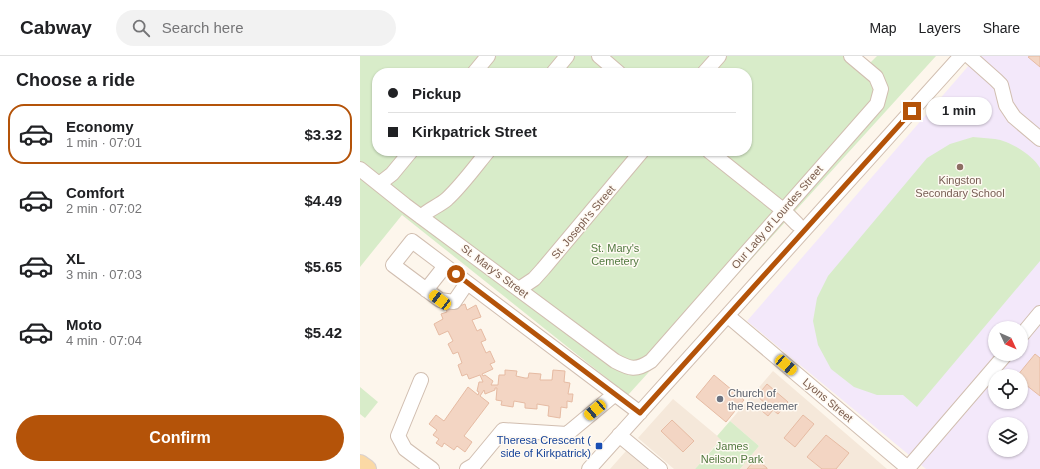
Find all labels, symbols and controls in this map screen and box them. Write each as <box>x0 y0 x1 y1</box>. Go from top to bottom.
search box <box>116 10 396 46</box>
text: Cabway <box>20 17 92 38</box>
icon: search <box>130 17 152 39</box>
text: Search here <box>162 19 244 36</box>
text: Map <box>869 20 897 36</box>
text: Layers <box>919 20 961 36</box>
text: Share <box>983 20 1020 36</box>
text: Choose a ride <box>16 70 135 90</box>
text: Pickup <box>412 85 461 102</box>
callout: 1 min <box>926 97 992 125</box>
route end <box>903 102 921 120</box>
text: 1 min <box>942 103 976 118</box>
icon: car <box>18 116 54 152</box>
text: Economy <box>66 118 134 135</box>
text: Kirkpatrick Street <box>412 123 537 140</box>
text: $3.32 <box>304 126 342 143</box>
text: 1 min · 07:01 <box>66 135 142 150</box>
marker: Kingston Secondary School <box>955 162 965 172</box>
street label: Our Lady of Lourdes Street <box>729 163 825 271</box>
place label: Kingston Secondary School <box>915 174 1005 199</box>
icon: car <box>18 182 54 218</box>
street label: St. Joseph's Street <box>549 183 617 261</box>
text: Comfort <box>66 184 124 201</box>
text: $4.49 <box>304 192 342 209</box>
text: 2 min · 07:02 <box>66 201 142 216</box>
street label: St. Mary's Street <box>459 242 531 300</box>
park label: St. Mary's Cemetery <box>591 242 640 267</box>
icon: car <box>18 248 54 284</box>
text: XL <box>66 250 85 267</box>
text: $5.65 <box>304 258 342 275</box>
route start <box>447 265 465 283</box>
text: 3 min · 07:03 <box>66 267 142 282</box>
car <box>427 288 453 312</box>
icon: car <box>18 314 54 350</box>
text: Moto <box>66 316 102 333</box>
north arrow <box>988 321 1028 361</box>
map controls <box>988 321 1028 457</box>
text: $5.42 <box>304 324 342 341</box>
text: 4 min · 07:04 <box>66 333 142 348</box>
car <box>773 353 799 377</box>
button: locate <box>988 369 1028 409</box>
street label: Lyons Street <box>801 376 855 424</box>
place label: Church of the Redeemer <box>728 387 798 412</box>
marker: Church of the Redeemer <box>715 394 725 404</box>
car <box>582 398 608 422</box>
button: Confirm <box>16 415 344 461</box>
button: layers <box>988 417 1028 457</box>
place label: Theresa Crescent ( side of Kirkpatrick) <box>497 434 591 459</box>
park label: James Neilson Park <box>701 440 764 465</box>
marker: Theresa Crescent ( side of Kirkpatrick) <box>594 441 604 451</box>

